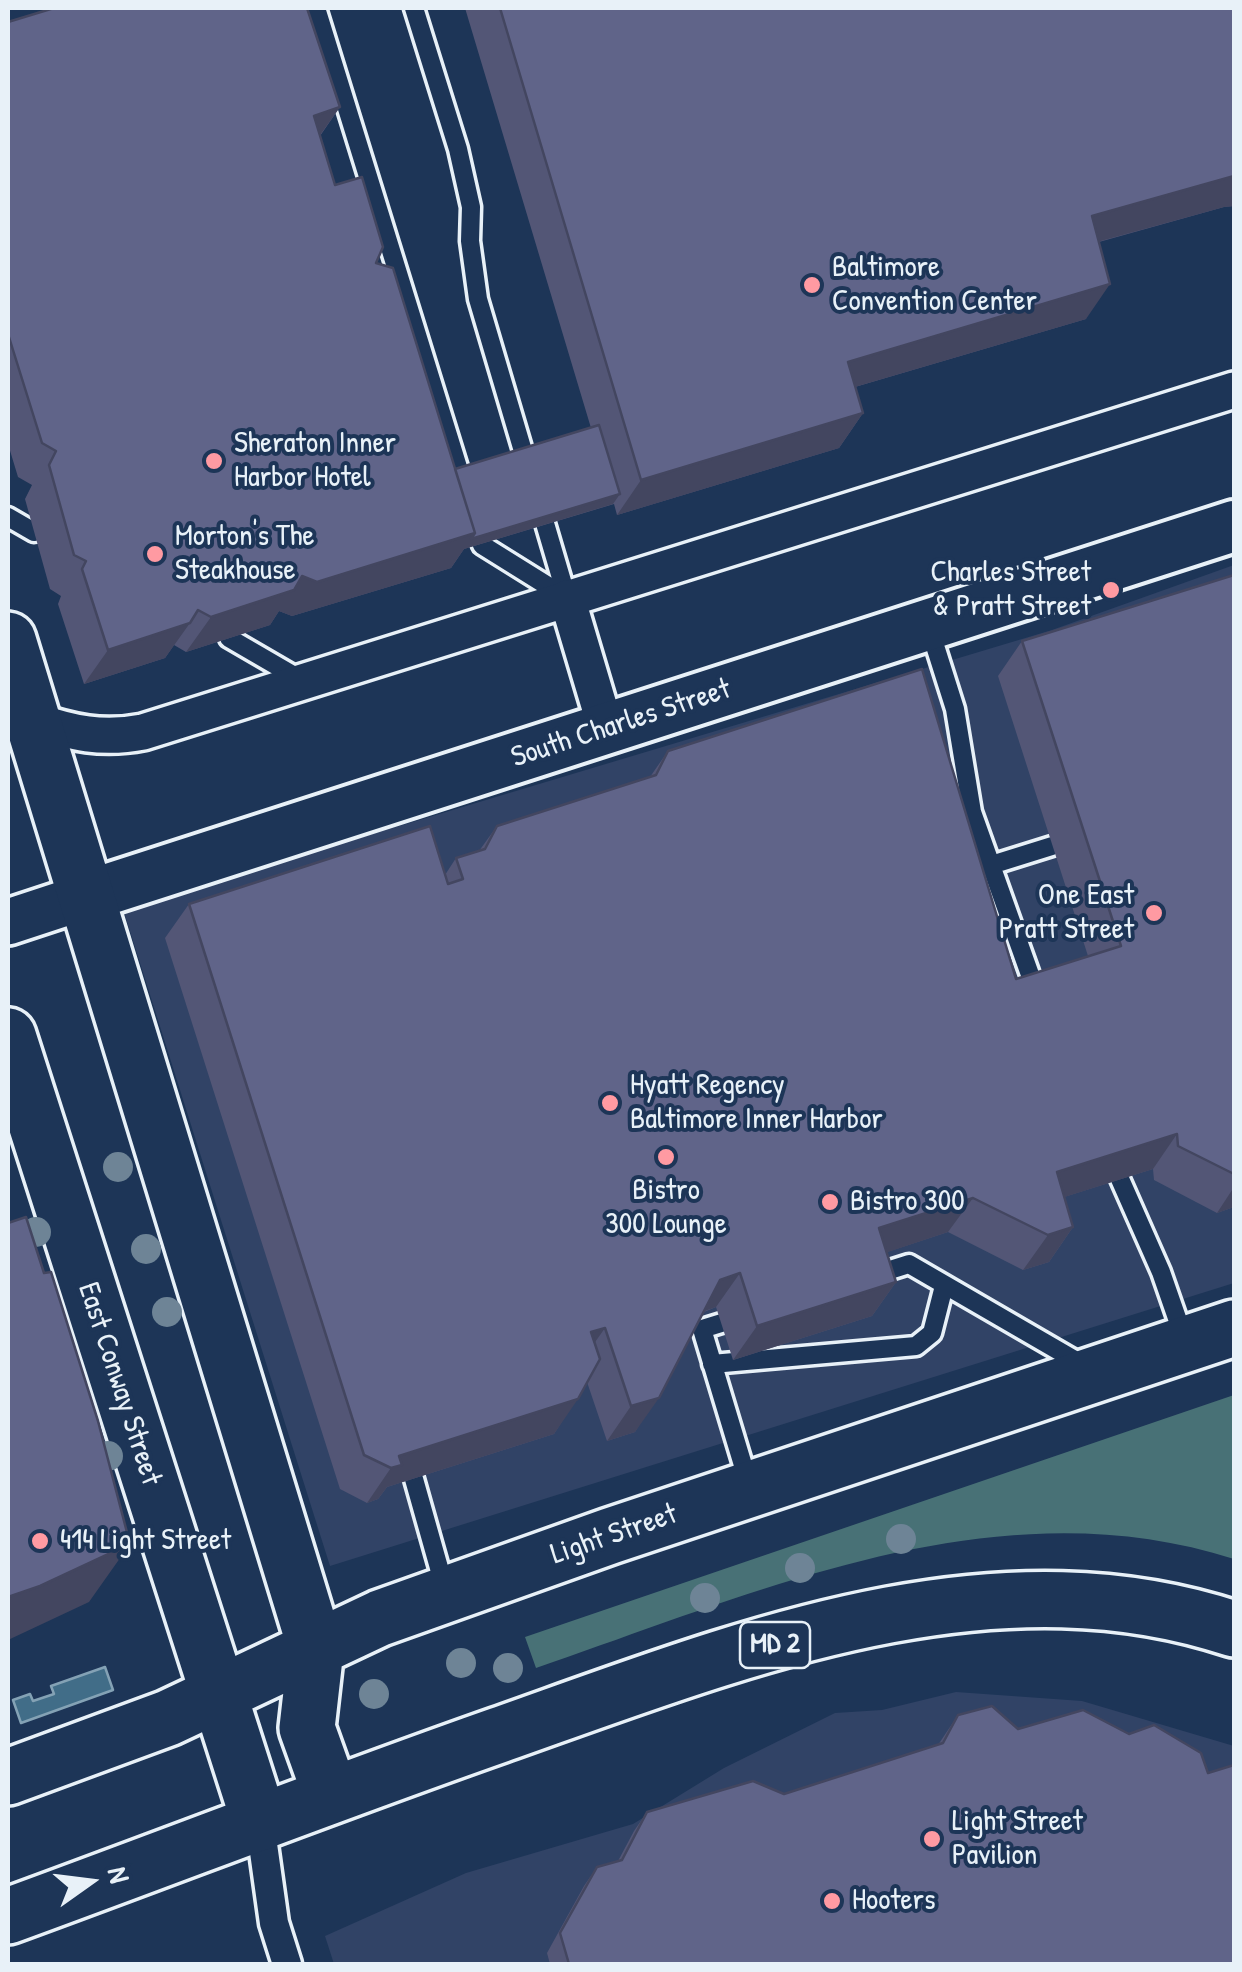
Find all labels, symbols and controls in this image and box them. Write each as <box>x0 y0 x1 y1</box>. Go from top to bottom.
place label: Baltimore Convention Center <box>832 250 1037 320</box>
marker: Baltimore Convention Center <box>801 274 823 296</box>
place label: Sheraton Inner Harbor Hotel <box>234 426 396 496</box>
marker: Sheraton Inner Harbor Hotel <box>203 450 225 472</box>
place label: Morton's The Steakhouse <box>175 519 314 590</box>
marker: Morton's The Steakhouse <box>144 543 166 565</box>
place label: Charles Street & Pratt Street <box>930 555 1091 626</box>
marker: Charles Street & Pratt Street <box>1100 579 1122 601</box>
street label: South Charles Street <box>507 672 735 776</box>
place label: One East Pratt Street <box>999 878 1134 948</box>
marker: One East Pratt Street <box>1143 902 1165 924</box>
place label: Hyatt Regency Baltimore Inner Harbor <box>630 1068 883 1138</box>
marker: Hyatt Regency Baltimore Inner Harbor <box>599 1092 621 1114</box>
marker: Bistro 300 Lounge <box>655 1146 677 1168</box>
place label: Bistro 300 Lounge <box>605 1173 727 1244</box>
place label: Bistro 300 <box>850 1184 965 1220</box>
marker: Bistro 300 <box>819 1191 841 1213</box>
street label: East Conway Street <box>69 1278 169 1490</box>
street label: Light Street <box>546 1497 682 1573</box>
place label: 414 Light Street <box>60 1523 231 1559</box>
marker: 414 Light Street <box>29 1530 51 1552</box>
road number: MD 2 <box>740 1622 810 1668</box>
place label: Light Street Pavilion <box>952 1804 1083 1874</box>
marker: Light Street Pavilion <box>921 1828 943 1850</box>
north arrow <box>40 1832 140 1932</box>
text: N <box>99 1863 139 1887</box>
place label: Hooters <box>852 1883 936 1919</box>
marker: Hooters <box>821 1890 843 1912</box>

